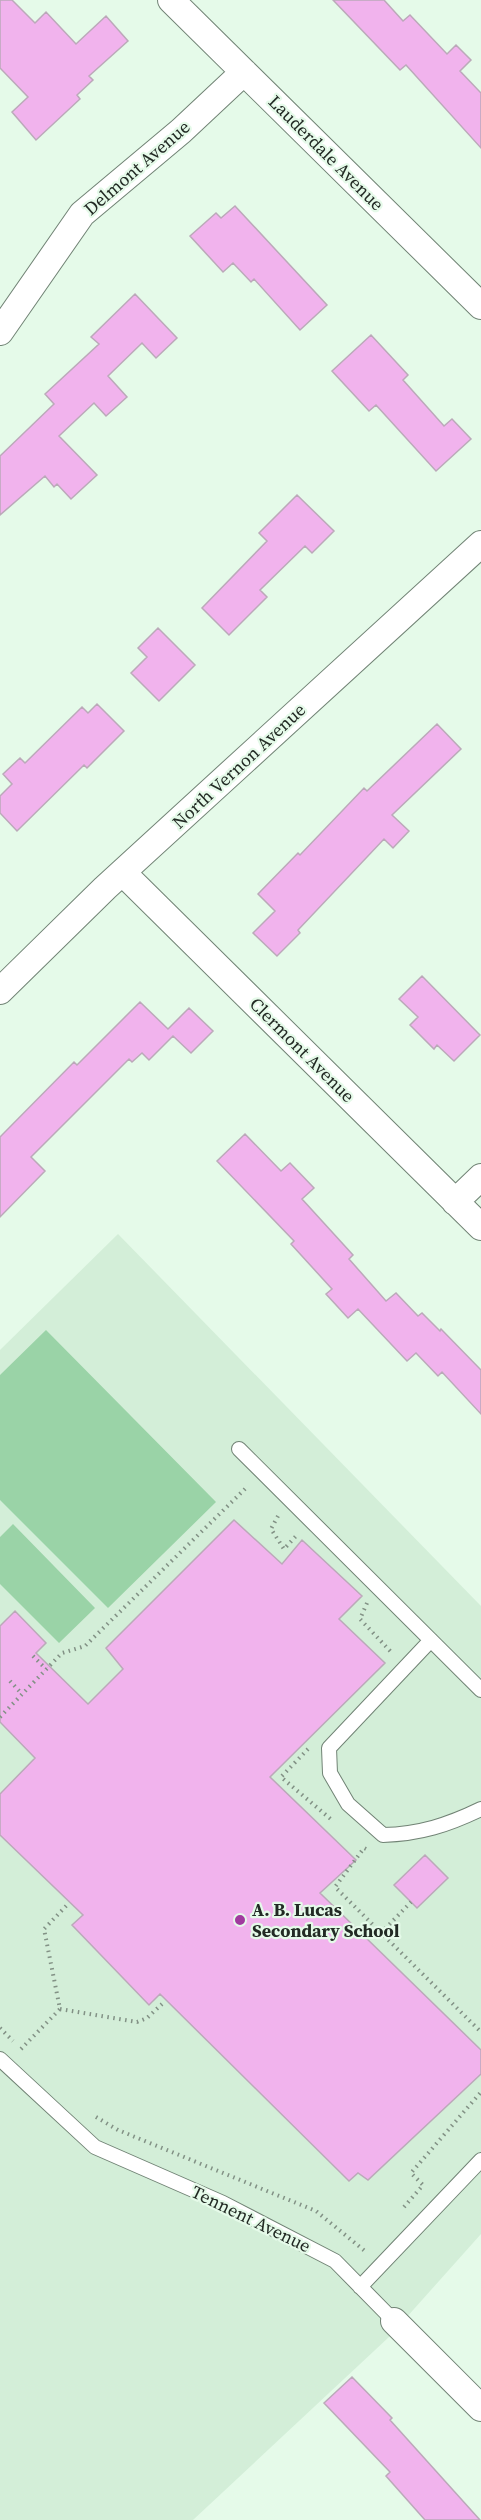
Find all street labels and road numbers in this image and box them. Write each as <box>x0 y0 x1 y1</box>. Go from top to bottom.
street label: Lauderdale Avenue <box>263 89 390 216</box>
street label: Delmont Avenue <box>78 114 195 221</box>
street label: North Vernon Avenue <box>167 697 311 834</box>
street label: Clermont Avenue <box>244 991 361 1108</box>
street label: Tennent Avenue <box>187 2179 315 2258</box>

